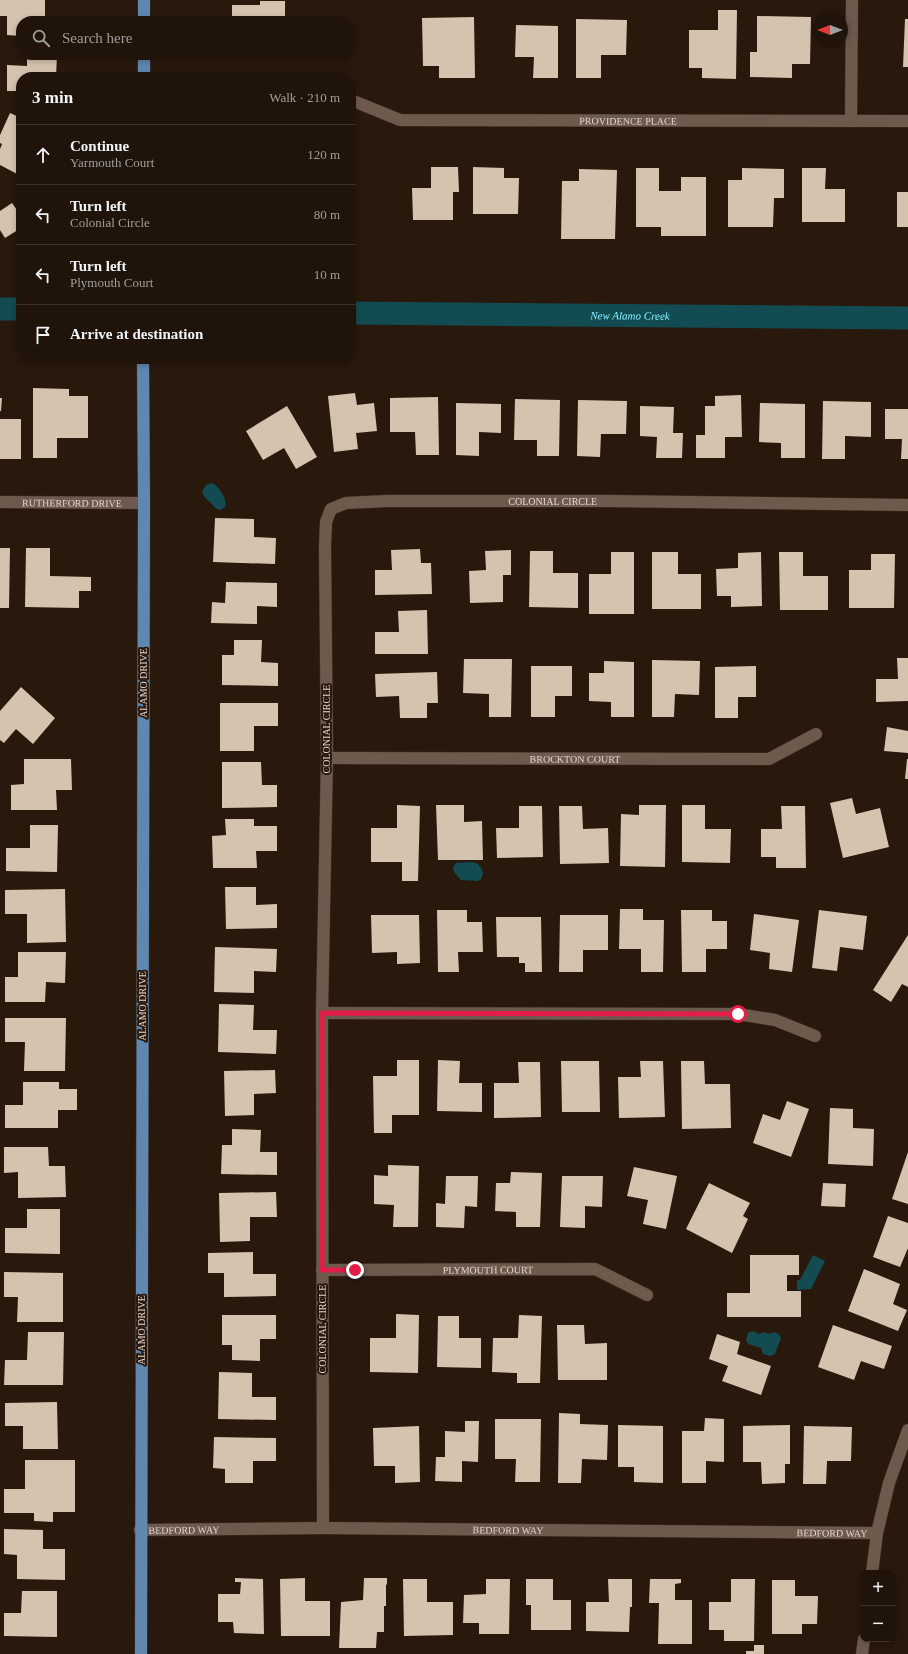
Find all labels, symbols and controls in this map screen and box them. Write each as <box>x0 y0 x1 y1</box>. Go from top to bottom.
north arrow <box>812 12 848 48</box>
search box <box>16 16 356 60</box>
icon: search <box>30 27 52 49</box>
text: Search here <box>62 30 132 46</box>
text: 3 min <box>32 88 73 107</box>
text: Walk · 210 m <box>269 90 340 105</box>
street label: PROVIDENCE PLACE <box>579 115 677 127</box>
text: Continue <box>70 138 129 154</box>
icon: ahead <box>32 144 54 166</box>
text: 120 m <box>307 147 340 162</box>
text: Yarmouth Court <box>70 155 154 170</box>
text: Turn left <box>70 198 127 214</box>
icon: left <box>32 204 54 226</box>
text: 80 m <box>314 207 340 222</box>
text: Colonial Circle <box>70 215 150 230</box>
text: Turn left <box>70 258 127 274</box>
icon: left <box>32 264 54 286</box>
text: 10 m <box>314 267 340 282</box>
text: Plymouth Court <box>70 275 153 290</box>
water label: New Alamo Creek <box>589 309 671 322</box>
icon: arrive <box>32 324 54 346</box>
text: Arrive at destination <box>70 326 203 342</box>
street label: COLONIAL CIRCLE <box>508 496 597 507</box>
street label: RUTHERFORD DRIVE <box>22 497 122 509</box>
street label: ALAMO DRIVE <box>138 648 149 718</box>
street label: COLONIAL CIRCLE <box>321 685 332 773</box>
street label: BROCKTON COURT <box>530 753 620 765</box>
street label: ALAMO DRIVE <box>137 971 148 1041</box>
route start <box>729 1005 747 1023</box>
route end <box>346 1261 364 1279</box>
street label: PLYMOUTH COURT <box>443 1264 533 1276</box>
street label: COLONIAL CIRCLE <box>317 1285 328 1373</box>
street label: ALAMO DRIVE <box>136 1295 147 1365</box>
street label: BEDFORD WAY <box>148 1524 220 1536</box>
street label: BEDFORD WAY <box>472 1524 543 1536</box>
street label: BEDFORD WAY <box>796 1527 867 1539</box>
map controls <box>860 1570 896 1642</box>
button: + <box>860 1570 896 1606</box>
button: − <box>860 1606 896 1642</box>

